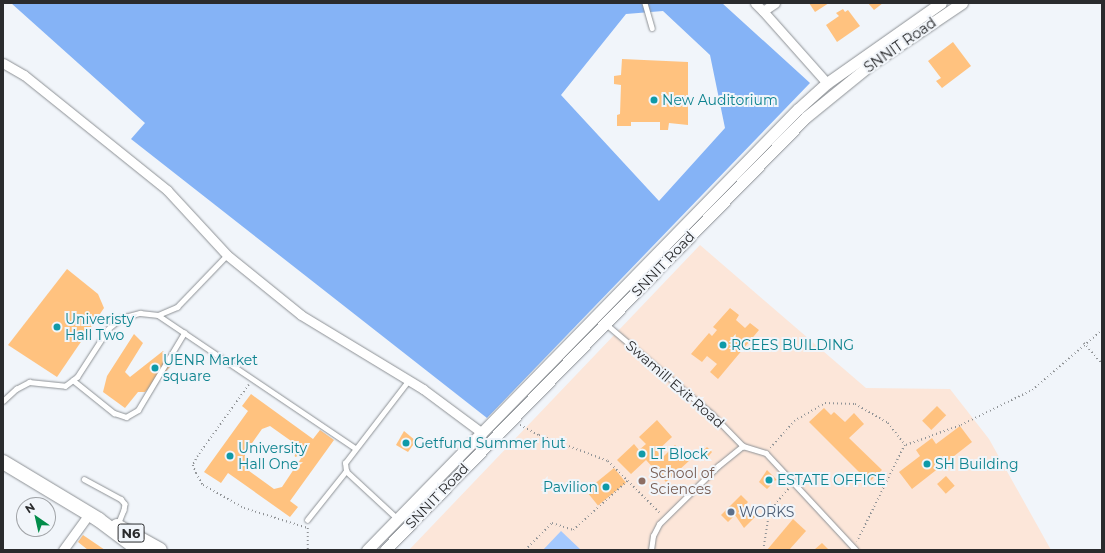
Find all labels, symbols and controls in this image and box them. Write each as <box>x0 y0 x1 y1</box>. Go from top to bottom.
street label: SNNIT Road <box>861 14 939 76</box>
place label: New Auditorium <box>662 92 778 108</box>
marker: New Auditorium <box>649 95 659 105</box>
street label: SNNIT Road <box>628 228 698 300</box>
place label: Univeristy Hall Two <box>65 311 134 344</box>
marker: Univeristy Hall Two <box>52 322 62 332</box>
street label: Swamill Exit Road <box>622 337 728 431</box>
place label: RCEES BUILDING <box>731 337 854 353</box>
marker: RCEES BUILDING <box>718 340 728 350</box>
place label: UENR Market square <box>163 352 258 384</box>
marker: UENR Market square <box>150 363 160 373</box>
place label: Getfund Summer hut <box>414 435 566 451</box>
marker: Getfund Summer hut <box>401 438 411 448</box>
place label: University Hall One <box>238 440 307 472</box>
place label: LT Block <box>650 446 708 462</box>
marker: LT Block <box>637 449 647 459</box>
marker: University Hall One <box>225 451 235 461</box>
place label: SH Building <box>935 456 1018 472</box>
marker: SH Building <box>922 459 932 469</box>
street label: SNNIT Road <box>402 460 472 532</box>
place label: School of Sciences <box>650 465 714 498</box>
place label: ESTATE OFFICE <box>777 472 886 488</box>
marker: ESTATE OFFICE <box>764 475 774 485</box>
marker: School of Sciences <box>637 476 647 486</box>
place label: Pavilion <box>543 479 598 495</box>
marker: Pavilion <box>601 482 611 492</box>
north arrow <box>16 497 56 537</box>
text: N <box>22 500 37 516</box>
place label: WORKS <box>739 504 794 520</box>
marker: WORKS <box>726 507 736 517</box>
road number: N6 <box>117 522 145 544</box>

